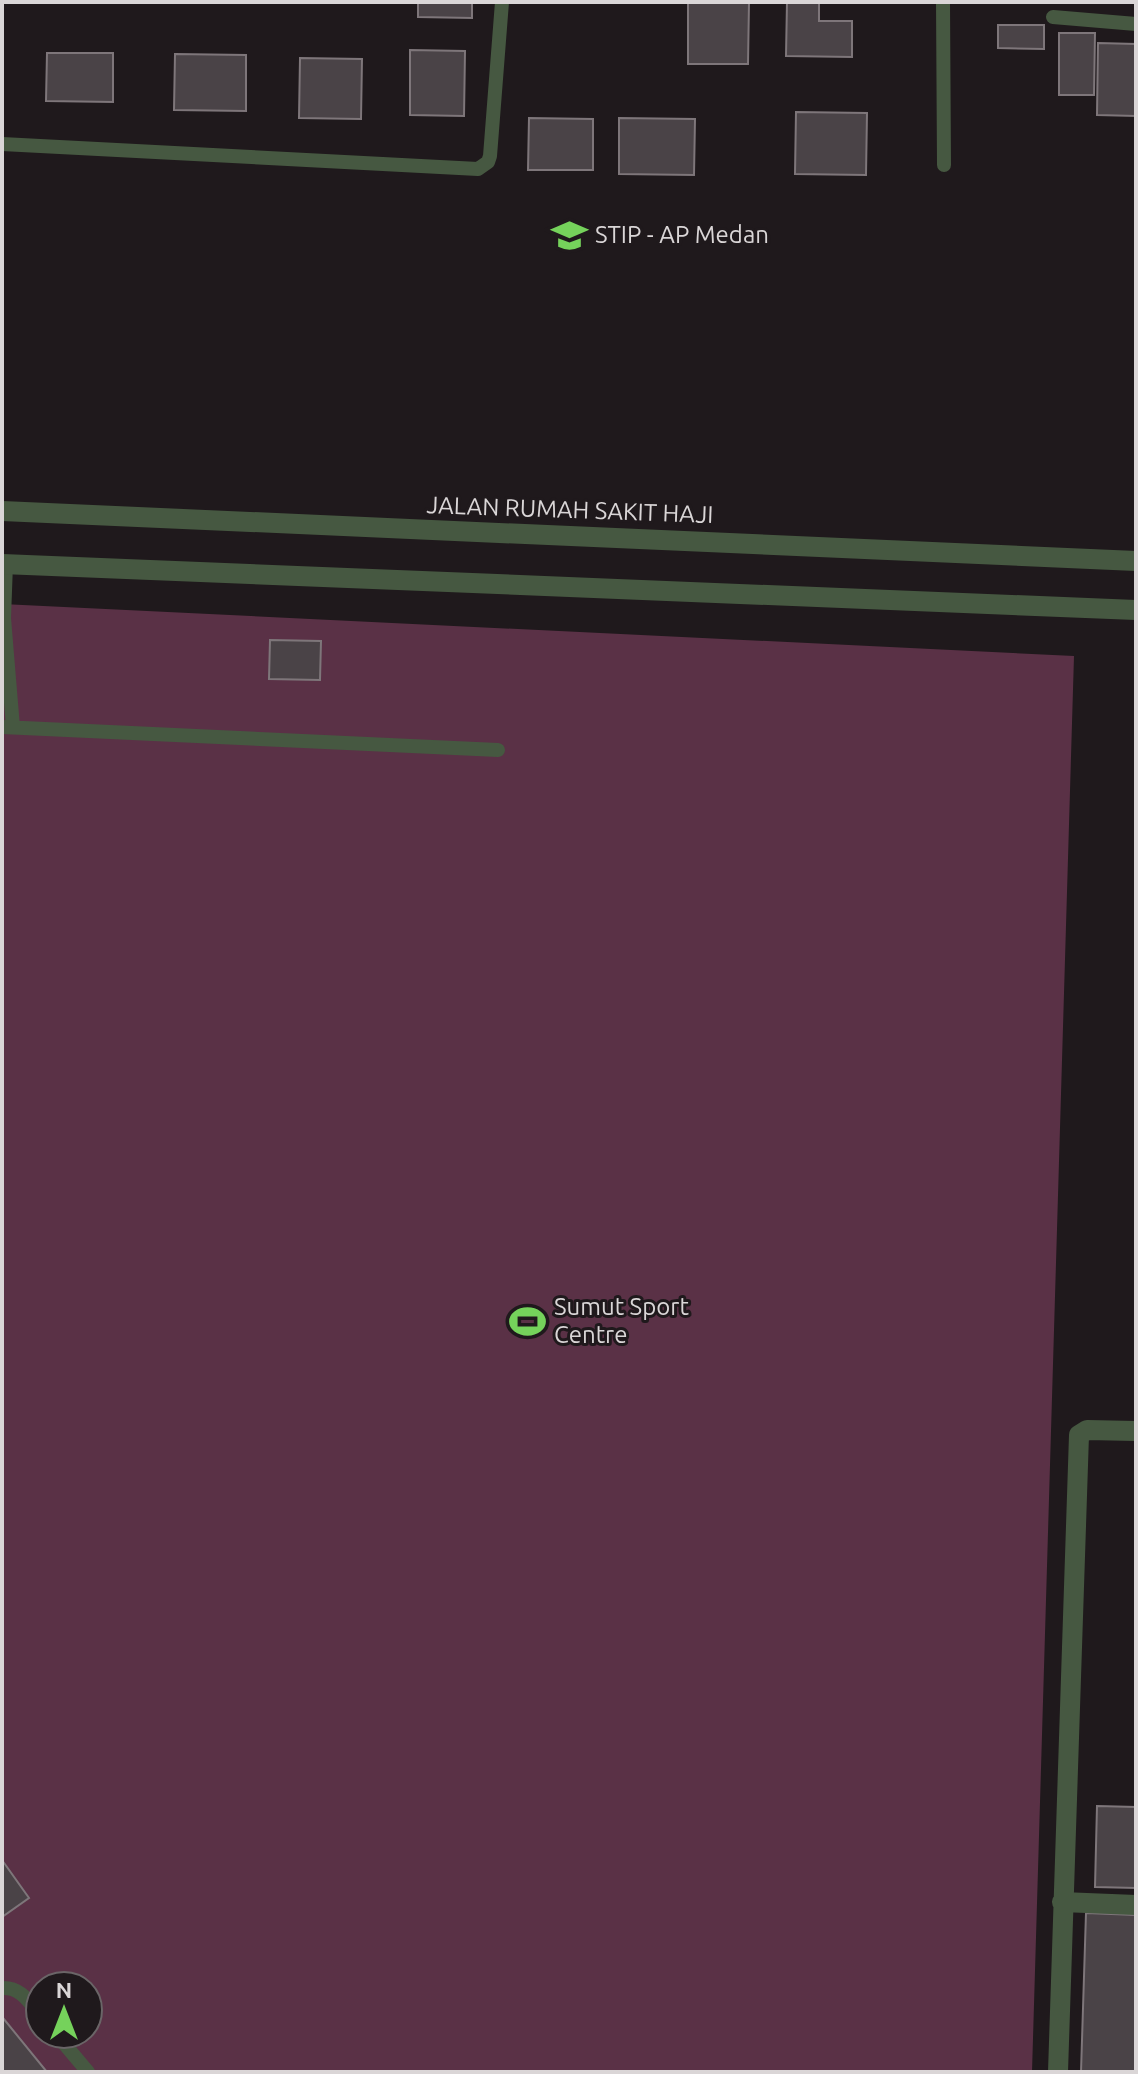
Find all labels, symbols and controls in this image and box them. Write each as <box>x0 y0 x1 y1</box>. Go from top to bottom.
school or university icon: STIP - AP Medan <box>550 216 588 254</box>
place label: STIP - AP Medan <box>595 221 769 248</box>
street label: JALAN RUMAH SAKIT HAJI <box>426 491 714 528</box>
place label: Sumut Sport Centre <box>554 1293 689 1348</box>
sports icon: Sumut Sport Centre <box>509 1302 547 1340</box>
north arrow <box>24 1970 104 2050</box>
text: N <box>56 1977 72 2002</box>

